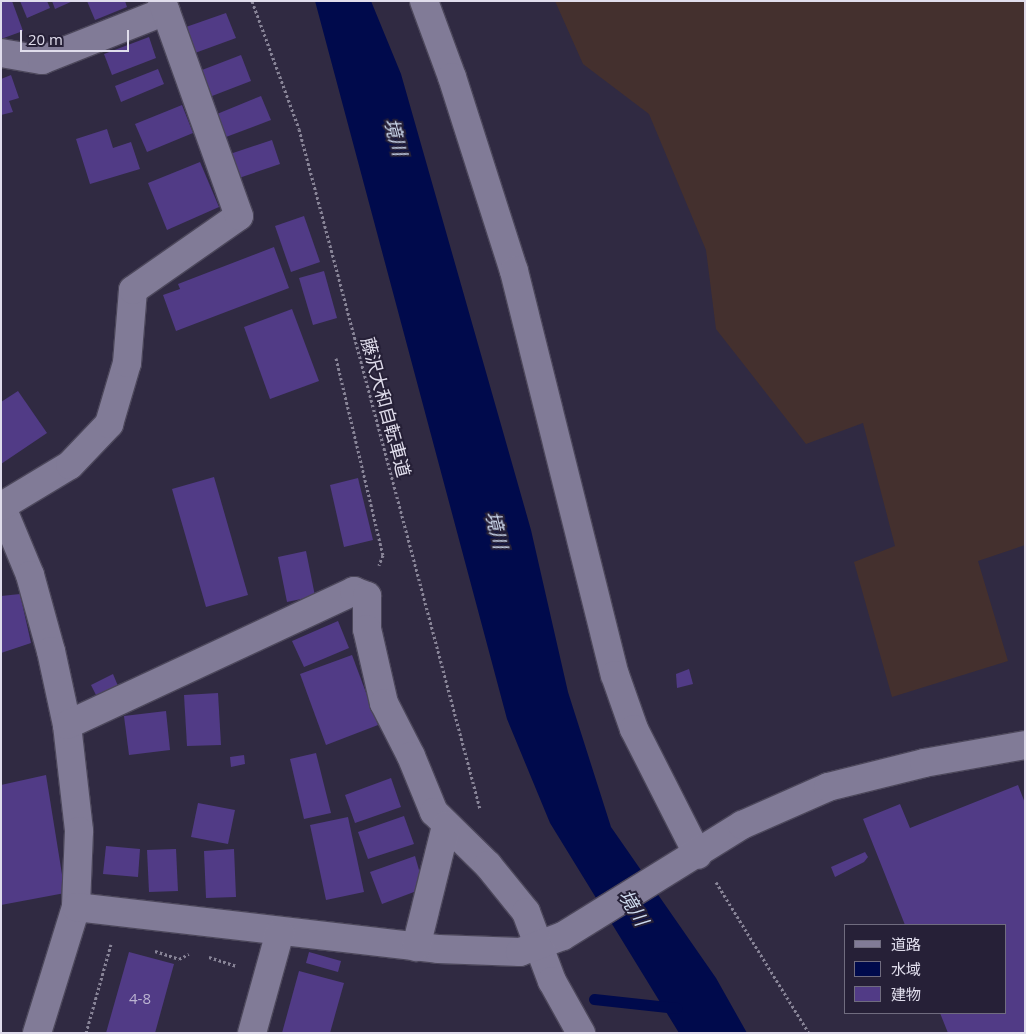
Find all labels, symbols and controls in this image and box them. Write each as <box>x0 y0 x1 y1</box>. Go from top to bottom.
scale bar <box>22 20 131 52</box>
text: 20 m <box>28 29 63 49</box>
water label: 境川 <box>379 116 411 158</box>
street label: 藤沢大和自転車道 <box>357 335 415 479</box>
water label: 境川 <box>480 509 512 551</box>
water label: 境川 <box>613 886 653 930</box>
legend <box>844 924 1006 1014</box>
text: 道路 <box>891 934 921 954</box>
text: 水域 <box>891 959 921 979</box>
text: 建物 <box>891 984 921 1004</box>
house number: 4-8 <box>129 990 151 1008</box>

